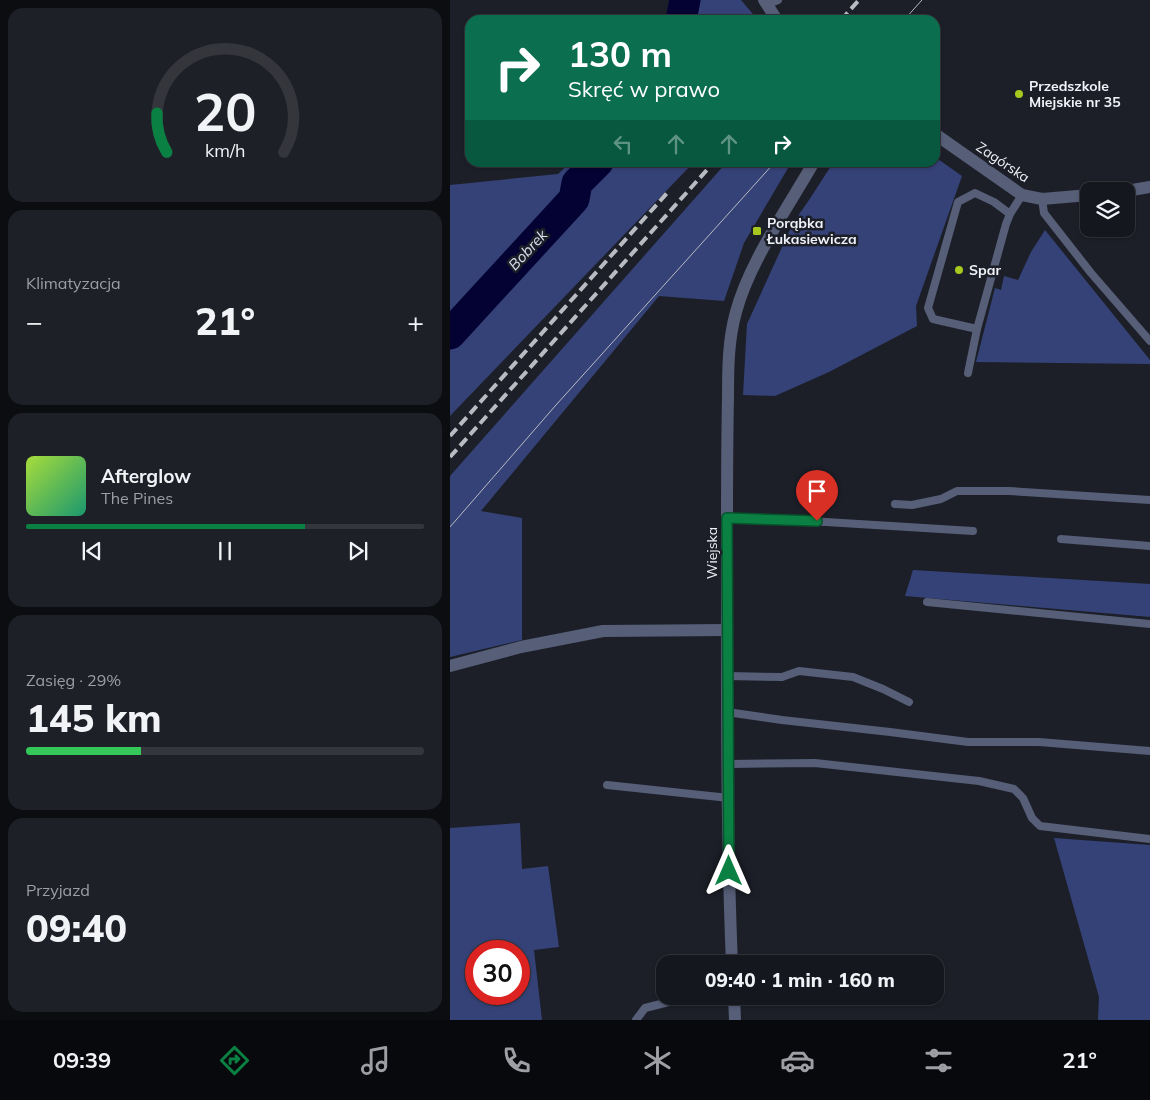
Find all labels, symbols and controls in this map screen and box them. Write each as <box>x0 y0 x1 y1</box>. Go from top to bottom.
text: 130 m <box>568 32 672 76</box>
icon: right <box>485 35 550 100</box>
text: Skręć w prawo <box>568 75 720 103</box>
place label: Przedszkole Miejskie nr 35 <box>1029 77 1121 111</box>
text: 20 <box>194 79 256 144</box>
marker: Przedszkole Miejskie nr 35 <box>1013 88 1025 100</box>
icon: left <box>609 130 637 158</box>
icon: ahead <box>662 130 690 158</box>
icon: ahead <box>715 130 743 158</box>
icon: right <box>768 130 796 158</box>
street label: Zagórska <box>973 138 1033 186</box>
text: km/h <box>205 139 245 161</box>
map controls <box>1080 182 1135 237</box>
button: layers <box>1080 182 1135 237</box>
place label: Porąbka Łukasiewicza <box>766 214 857 248</box>
water label: Bobrek <box>504 224 552 274</box>
marker: Porąbka Łukasiewicza <box>751 225 763 237</box>
place label: Spar <box>969 261 1001 279</box>
marker: Spar <box>953 264 965 276</box>
text: Klimatyzacja <box>26 273 121 293</box>
text: 21° <box>195 297 255 345</box>
text: − <box>26 304 43 339</box>
text: + <box>407 304 424 339</box>
text: Afterglow <box>101 464 191 488</box>
pin <box>796 470 838 521</box>
icon: arrive <box>803 477 831 505</box>
text: The Pines <box>101 488 173 508</box>
street label: Wiejska <box>703 527 721 579</box>
icon: previous <box>78 537 106 565</box>
icon: pause <box>211 537 239 565</box>
icon: next <box>344 537 372 565</box>
text: Zasięg · 29% <box>26 670 121 690</box>
text: 145 km <box>26 694 162 742</box>
position arrow <box>702 844 754 896</box>
text: Przyjazd <box>26 880 90 900</box>
text: 09:40 <box>26 904 127 952</box>
speed limit sign: 30 <box>465 940 530 1005</box>
text: 09:40 · 1 min · 160 m <box>705 968 895 992</box>
icon: directions <box>217 1043 252 1078</box>
icon: music <box>358 1043 393 1078</box>
icon: phone <box>499 1043 534 1078</box>
icon: climate <box>640 1043 675 1078</box>
icon: car <box>780 1043 815 1078</box>
icon: filters <box>921 1043 956 1078</box>
text: 09:39 <box>53 1046 111 1074</box>
text: 21° <box>1062 1046 1097 1074</box>

